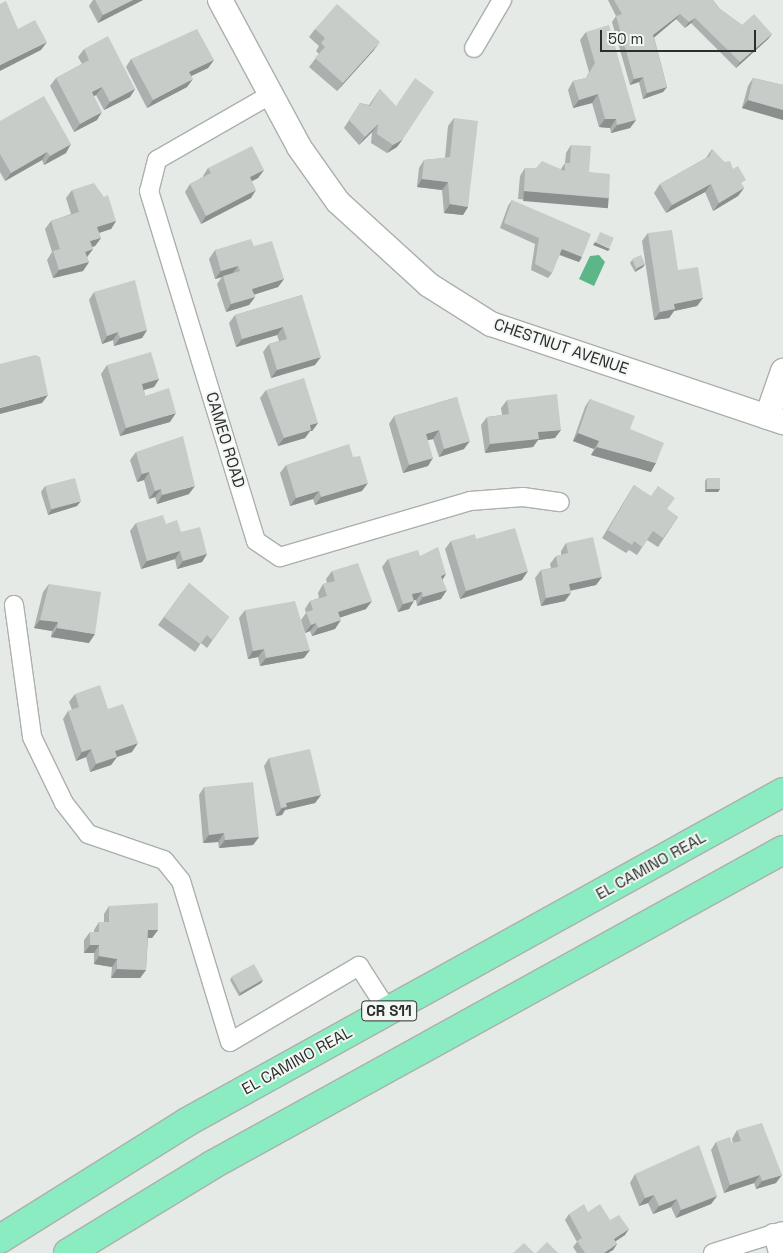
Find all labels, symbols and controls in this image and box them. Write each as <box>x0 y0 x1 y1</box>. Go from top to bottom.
scale bar <box>603 20 759 52</box>
text: 50 m <box>608 29 643 48</box>
street label: CHESTNUT AVENUE <box>491 315 631 379</box>
street label: CAMEO ROAD <box>201 390 249 490</box>
street label: EL CAMINO REAL <box>592 828 710 904</box>
road number: CR S11 <box>360 998 418 1024</box>
street label: EL CAMINO REAL <box>238 1023 356 1099</box>

